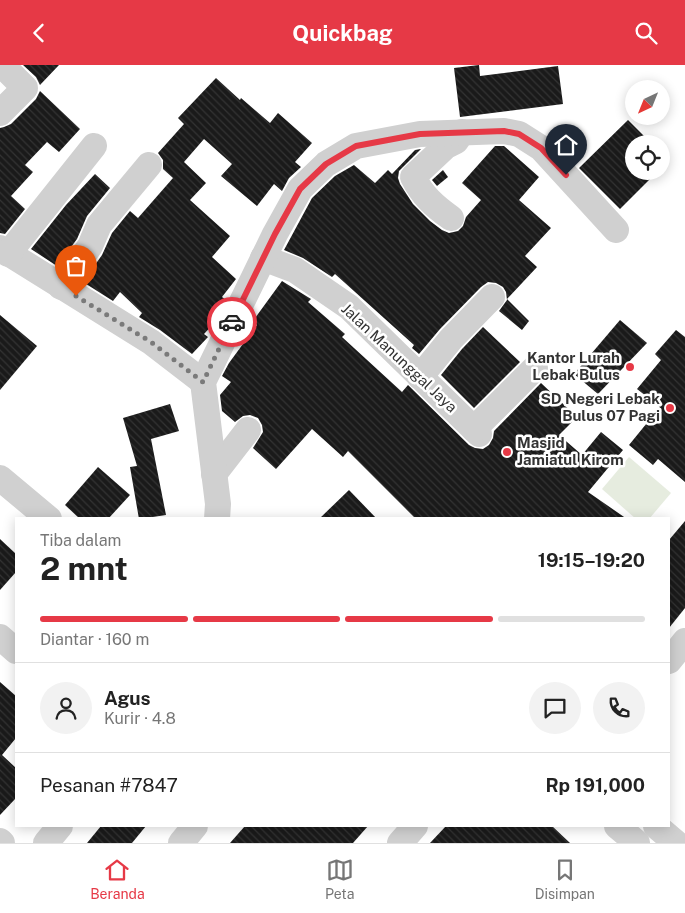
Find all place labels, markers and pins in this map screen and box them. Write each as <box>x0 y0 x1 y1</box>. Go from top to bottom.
pin <box>545 124 587 175</box>
pin <box>55 245 97 296</box>
place label: Kantor Lurah Lebak Bulus <box>527 349 620 383</box>
marker: Kantor Lurah Lebak Bulus <box>624 361 636 373</box>
place label: SD Negeri Lebak Bulus 07 Pagi <box>541 390 660 424</box>
marker: SD Negeri Lebak Bulus 07 Pagi <box>664 402 676 414</box>
place label: Masjid Jamiatul Kirom <box>517 434 624 468</box>
marker: Masjid Jamiatul Kirom <box>501 446 513 458</box>

